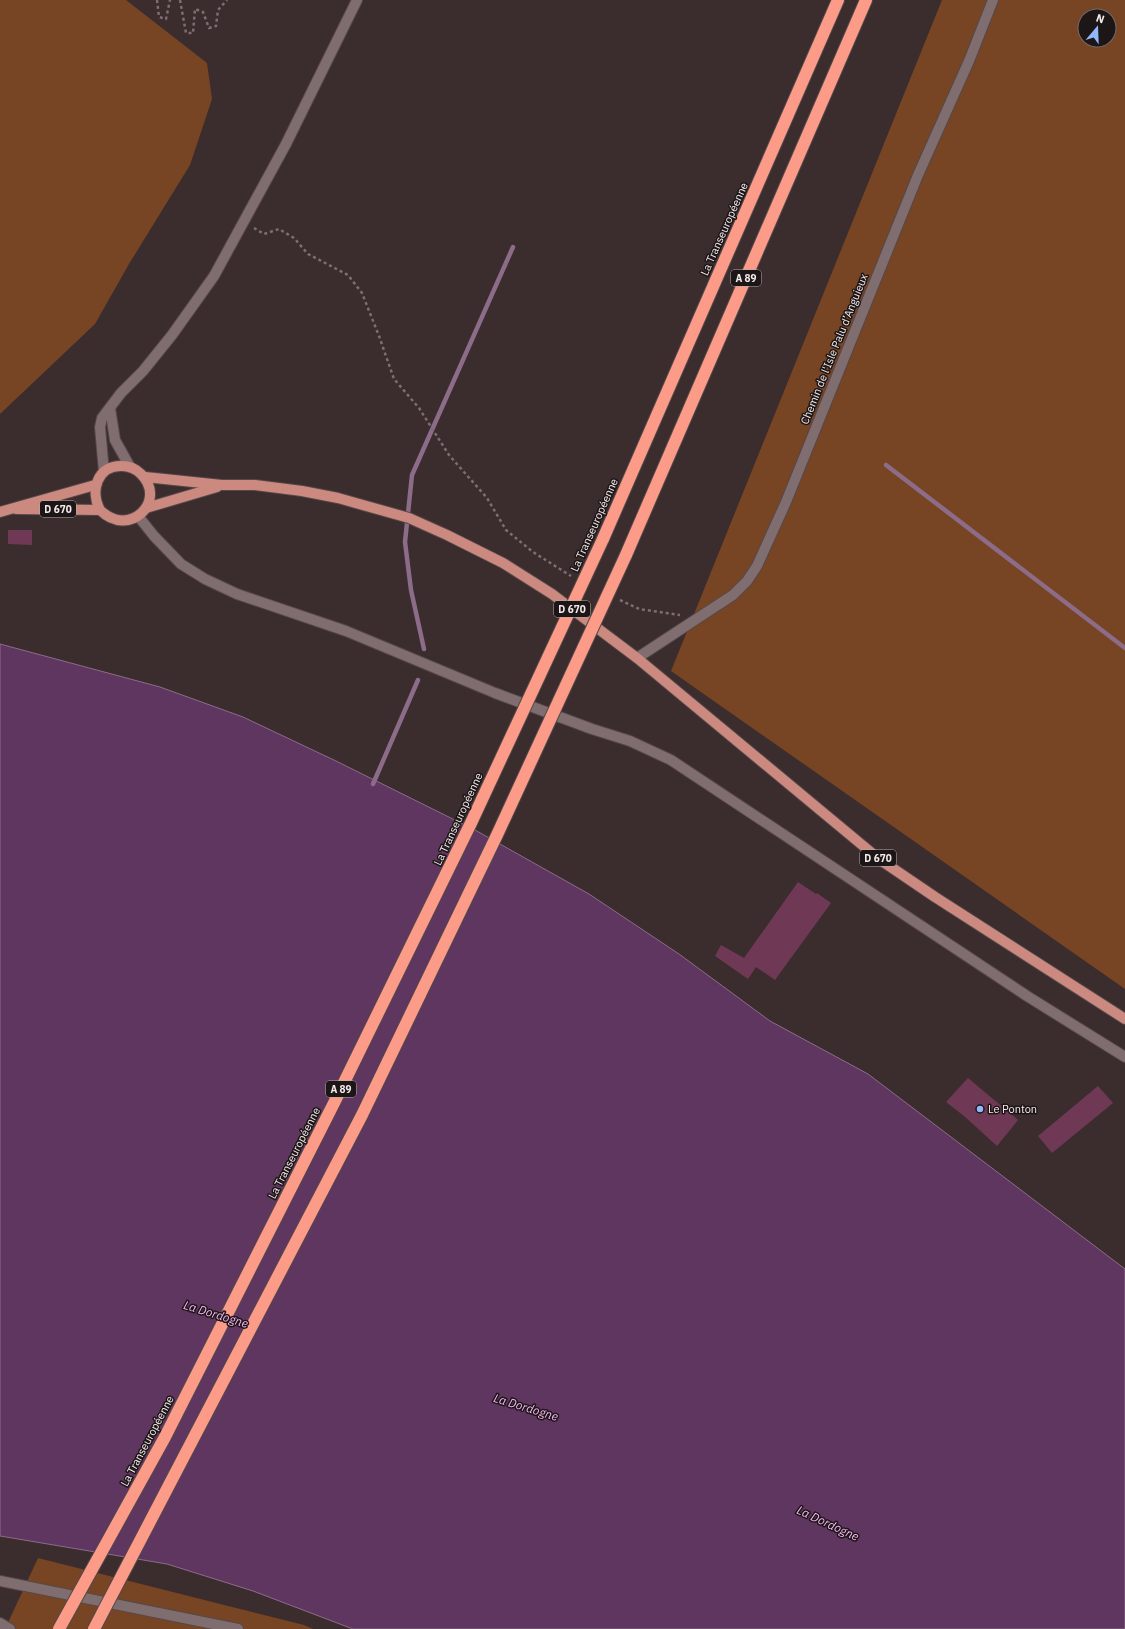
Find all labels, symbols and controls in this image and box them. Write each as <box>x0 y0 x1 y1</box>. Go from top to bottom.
north arrow <box>1077 8 1117 48</box>
text: N <box>1094 11 1106 26</box>
street label: La Transeuropéenne <box>697 180 751 278</box>
road number: A 89 <box>731 270 761 286</box>
street label: Chemin de l'Isle Palu d’Anguieux <box>797 271 871 426</box>
street label: La Transeuropéenne <box>567 476 621 574</box>
road number: D 670 <box>40 501 76 517</box>
road number: D 670 <box>554 601 590 617</box>
street label: La Transeuropéenne <box>430 770 486 868</box>
road number: D 670 <box>860 850 896 866</box>
road number: A 89 <box>326 1081 356 1097</box>
place label: Le Ponton <box>988 1102 1037 1116</box>
marker: Le Ponton <box>975 1104 985 1114</box>
street label: La Transeuropéenne <box>265 1105 323 1201</box>
water label: La Dordogne <box>182 1297 250 1331</box>
water label: La Dordogne <box>492 1390 560 1424</box>
street label: La Transeuropéenne <box>117 1393 177 1489</box>
water label: La Dordogne <box>795 1502 861 1544</box>

